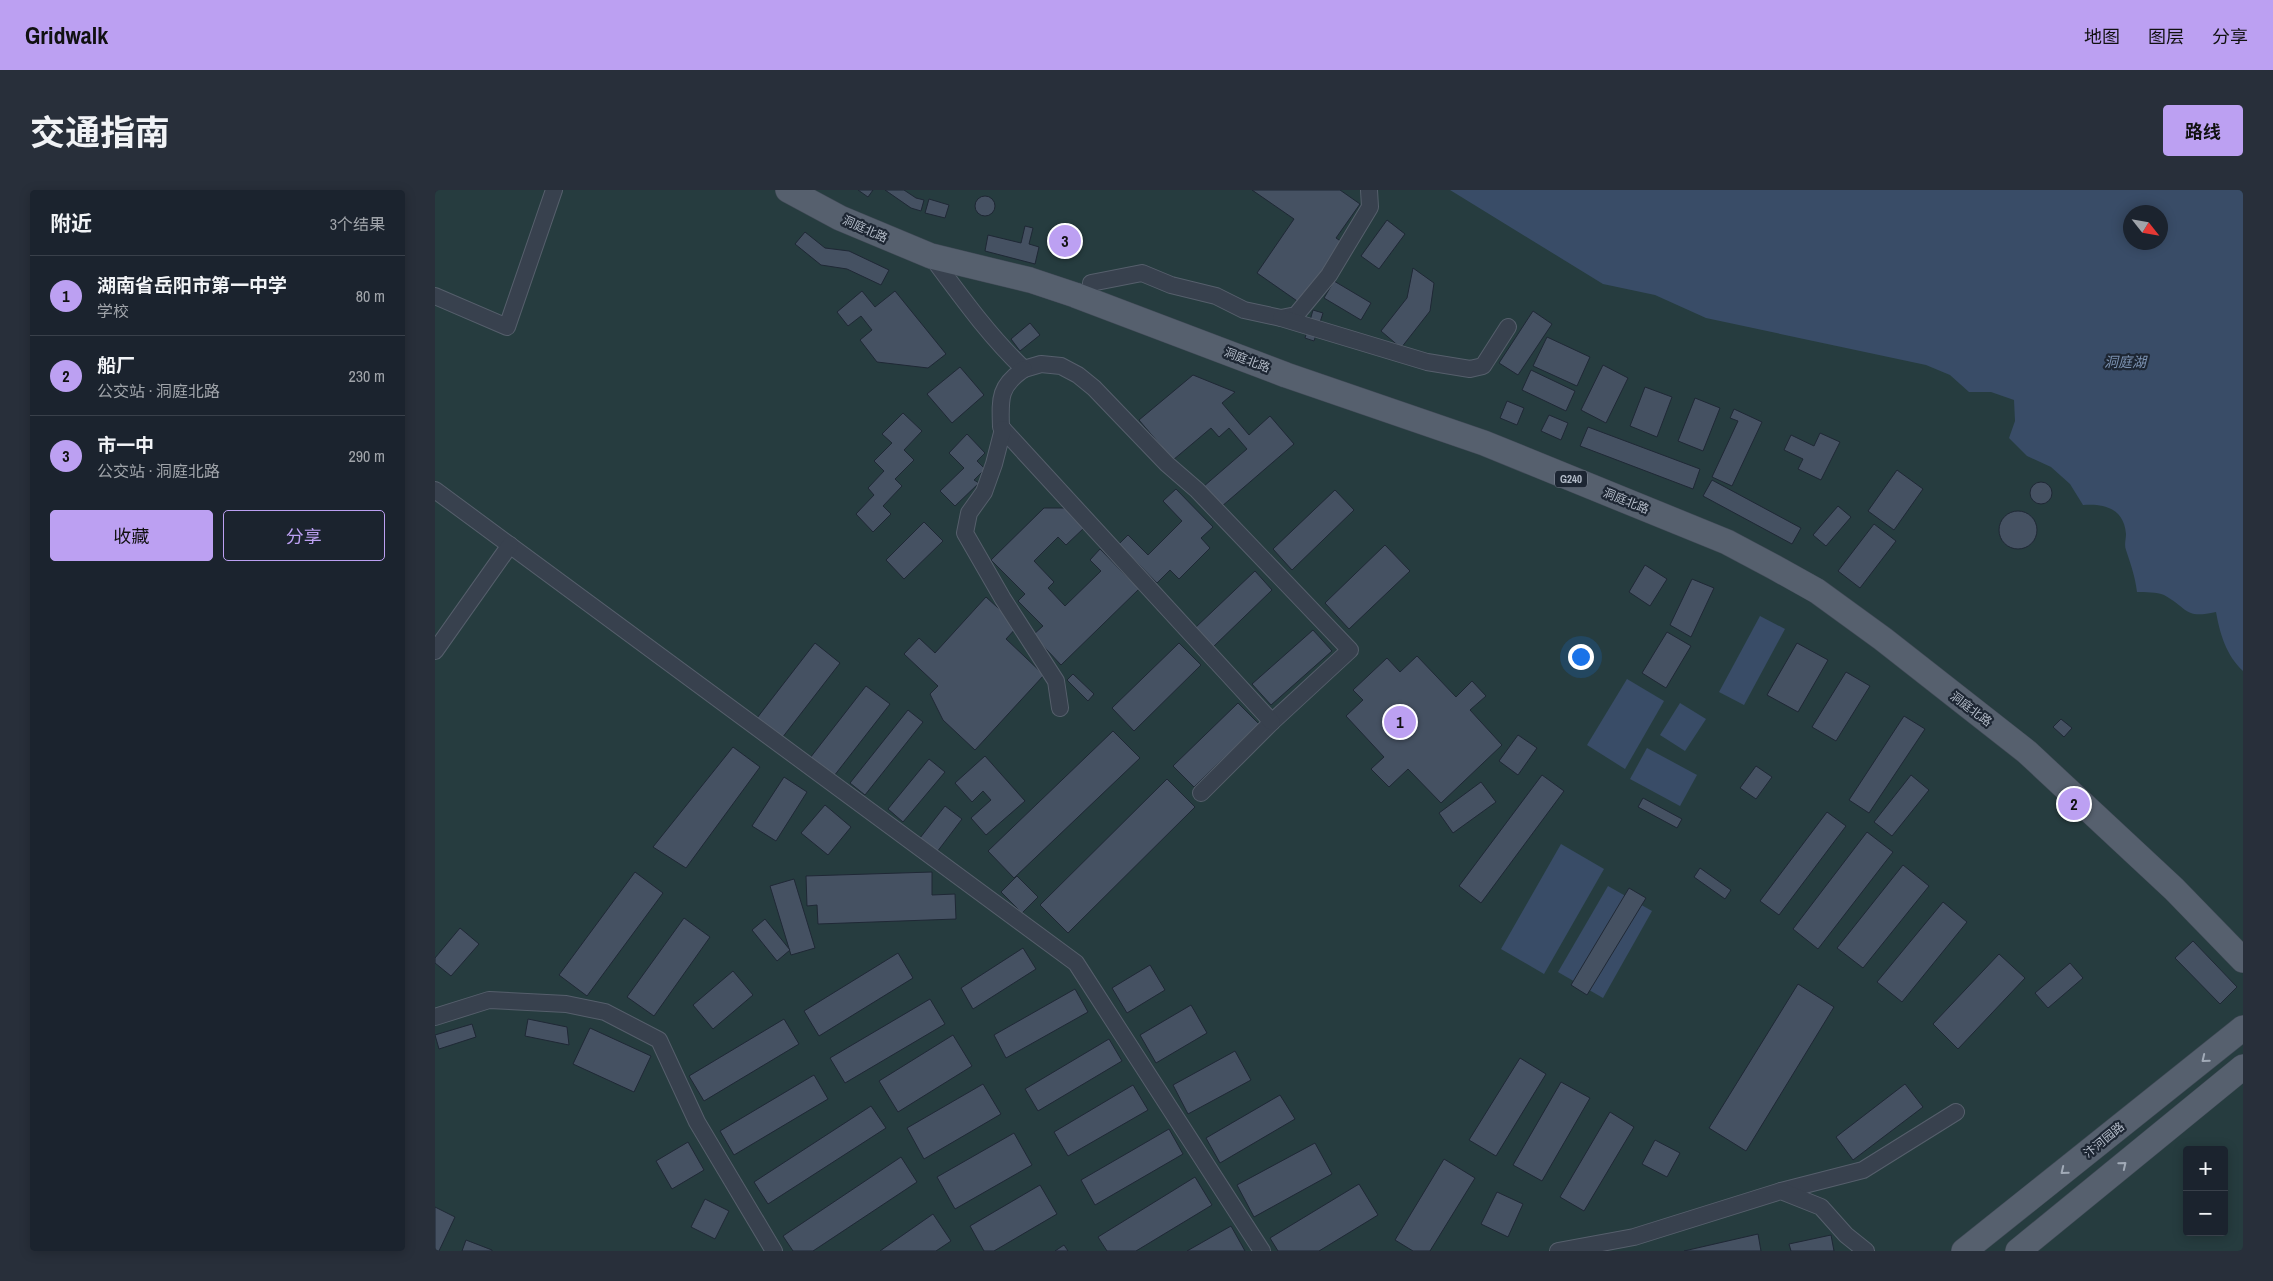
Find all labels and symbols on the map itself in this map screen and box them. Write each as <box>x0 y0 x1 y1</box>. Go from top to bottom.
north arrow <box>2123 205 2168 250</box>
street label: 洞庭北路 <box>840 212 890 246</box>
pin: 3 <box>1049 222 1081 260</box>
street label: 洞庭北路 <box>1222 344 1272 376</box>
water label: 洞庭湖 <box>2104 353 2148 371</box>
road number: G240 <box>1555 470 1587 488</box>
street label: 洞庭北路 <box>1601 485 1651 517</box>
your location <box>1568 644 1594 670</box>
street label: 洞庭北路 <box>1947 688 1995 730</box>
pin: 1 <box>1384 703 1416 741</box>
pin: 2 <box>2058 785 2090 823</box>
one-way arrow <box>2202 1053 2211 1061</box>
street label: 汴河园路 <box>2080 1119 2128 1161</box>
one-way arrow <box>2117 1162 2126 1170</box>
one-way arrow <box>2061 1165 2070 1174</box>

